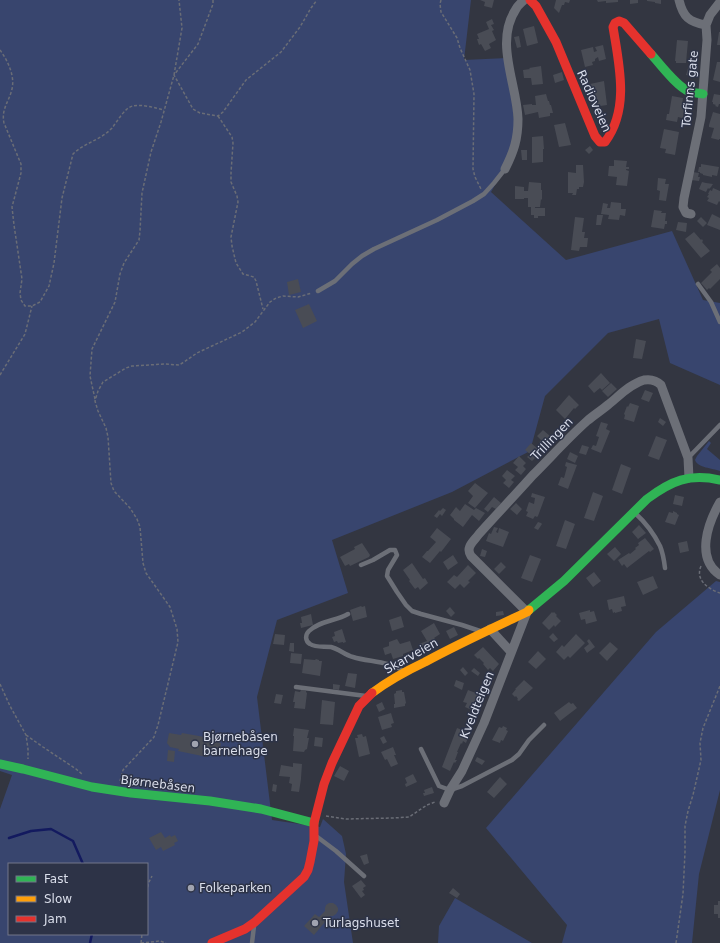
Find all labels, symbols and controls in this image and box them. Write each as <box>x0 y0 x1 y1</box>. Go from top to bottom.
street label: Torfinns gate <box>679 50 701 129</box>
street label: Radioveien <box>574 68 614 134</box>
street label: Trillingen <box>527 415 576 464</box>
street label: Skarveien <box>382 635 440 677</box>
street label: Kveldteigen <box>457 669 497 741</box>
place label: Bjørnebåsen barnehage <box>203 730 278 758</box>
marker: Bjørnebåsen barnehage <box>190 739 200 749</box>
street label: Bjørnebåsen <box>120 772 196 796</box>
legend <box>8 863 148 935</box>
text: Fast <box>44 872 68 886</box>
place label: Folkeparken <box>199 881 271 895</box>
marker: Folkeparken <box>186 883 196 893</box>
text: Slow <box>44 892 72 906</box>
text: Jam <box>43 912 67 926</box>
place label: Turlagshuset <box>322 916 399 930</box>
marker: Turlagshuset <box>310 918 320 928</box>

